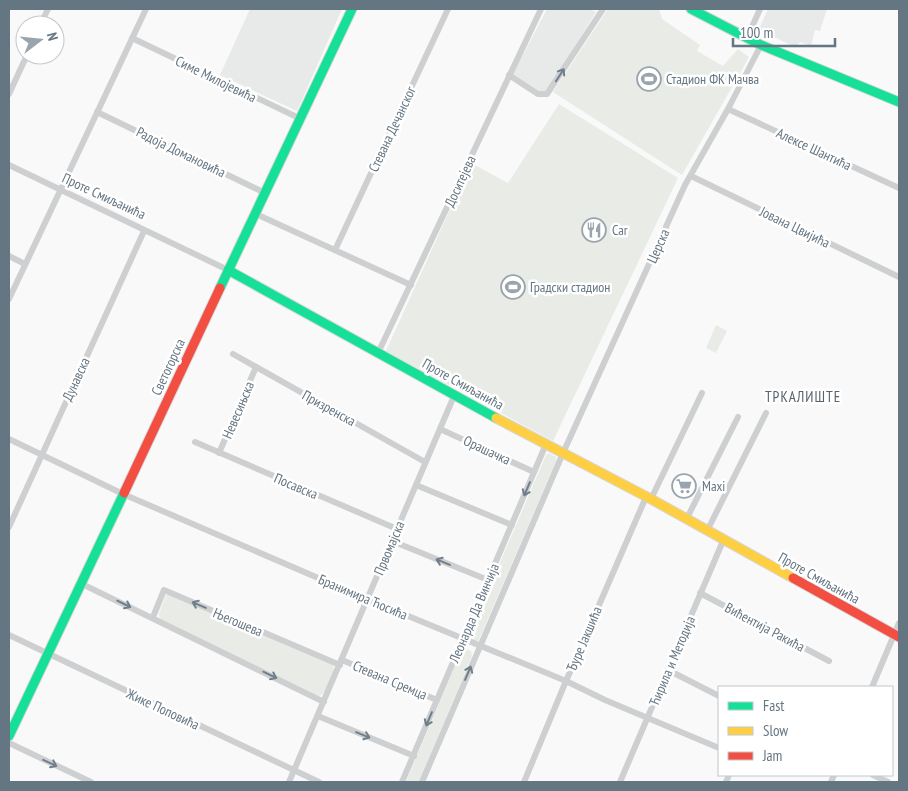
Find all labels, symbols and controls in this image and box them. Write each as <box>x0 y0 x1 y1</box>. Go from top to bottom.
north arrow <box>15 15 65 65</box>
scale bar <box>733 15 836 47</box>
text: 100 m <box>740 23 773 42</box>
text: N <box>43 30 62 43</box>
street label: Симе Милојевића <box>173 52 259 106</box>
sports icon: Стадион ФК Мачва <box>636 66 662 92</box>
one-way arrow <box>555 69 565 83</box>
place label: Стадион ФК Мачва <box>666 70 759 88</box>
street label: Стевана Дечанског <box>364 83 420 175</box>
street label: Радоја Домановића <box>133 123 229 181</box>
street label: Алексе Шантића <box>774 124 854 174</box>
street label: Доситејева <box>440 152 480 210</box>
street label: Проте Смиљанића <box>59 169 149 223</box>
street label: Јована Цвијића <box>756 202 833 252</box>
restaurant icon: Car <box>581 217 607 243</box>
place label: Car <box>612 221 628 239</box>
street label: Церска <box>643 226 673 266</box>
sports icon: Градски стадион <box>500 274 526 300</box>
place label: Градски стадион <box>530 278 610 296</box>
street label: Светогорска <box>147 336 189 398</box>
street label: Дунавска <box>58 354 94 404</box>
street label: Проте Смиљанића <box>419 354 507 414</box>
street label: Невесињска <box>218 379 258 441</box>
street label: Призренска <box>299 386 359 430</box>
district label: ТРКАЛИШТЕ <box>765 387 841 406</box>
street label: Орашачка <box>461 431 513 469</box>
street label: Посавска <box>271 469 321 503</box>
supermarket icon: Maxi <box>671 473 697 499</box>
place label: Maxi <box>702 477 725 495</box>
one-way arrow <box>521 481 531 496</box>
street label: Првомајска <box>370 518 408 578</box>
street label: Проте Смиљанића <box>775 548 863 608</box>
one-way arrow <box>436 556 451 566</box>
street label: Леонарда Да Винчија <box>445 561 503 666</box>
street label: Бранимира Ћосића <box>316 570 410 624</box>
street label: Вићентија Ракића <box>722 598 808 656</box>
one-way arrow <box>116 599 131 609</box>
one-way arrow <box>192 599 207 609</box>
street label: Његошева <box>211 604 265 640</box>
street label: Ђуре Јакшића <box>562 604 606 674</box>
street label: Ћирила и Методија <box>645 613 699 709</box>
street label: Стевана Сремца <box>350 656 430 704</box>
one-way arrow <box>464 666 474 681</box>
one-way arrow <box>262 671 277 680</box>
street label: Жике Поповића <box>123 684 202 734</box>
legend <box>718 686 893 776</box>
text: Fast <box>763 696 784 715</box>
one-way arrow <box>424 711 434 726</box>
text: Slow <box>763 721 788 740</box>
one-way arrow <box>355 730 370 740</box>
text: Jam <box>762 746 782 765</box>
one-way arrow <box>42 758 57 768</box>

